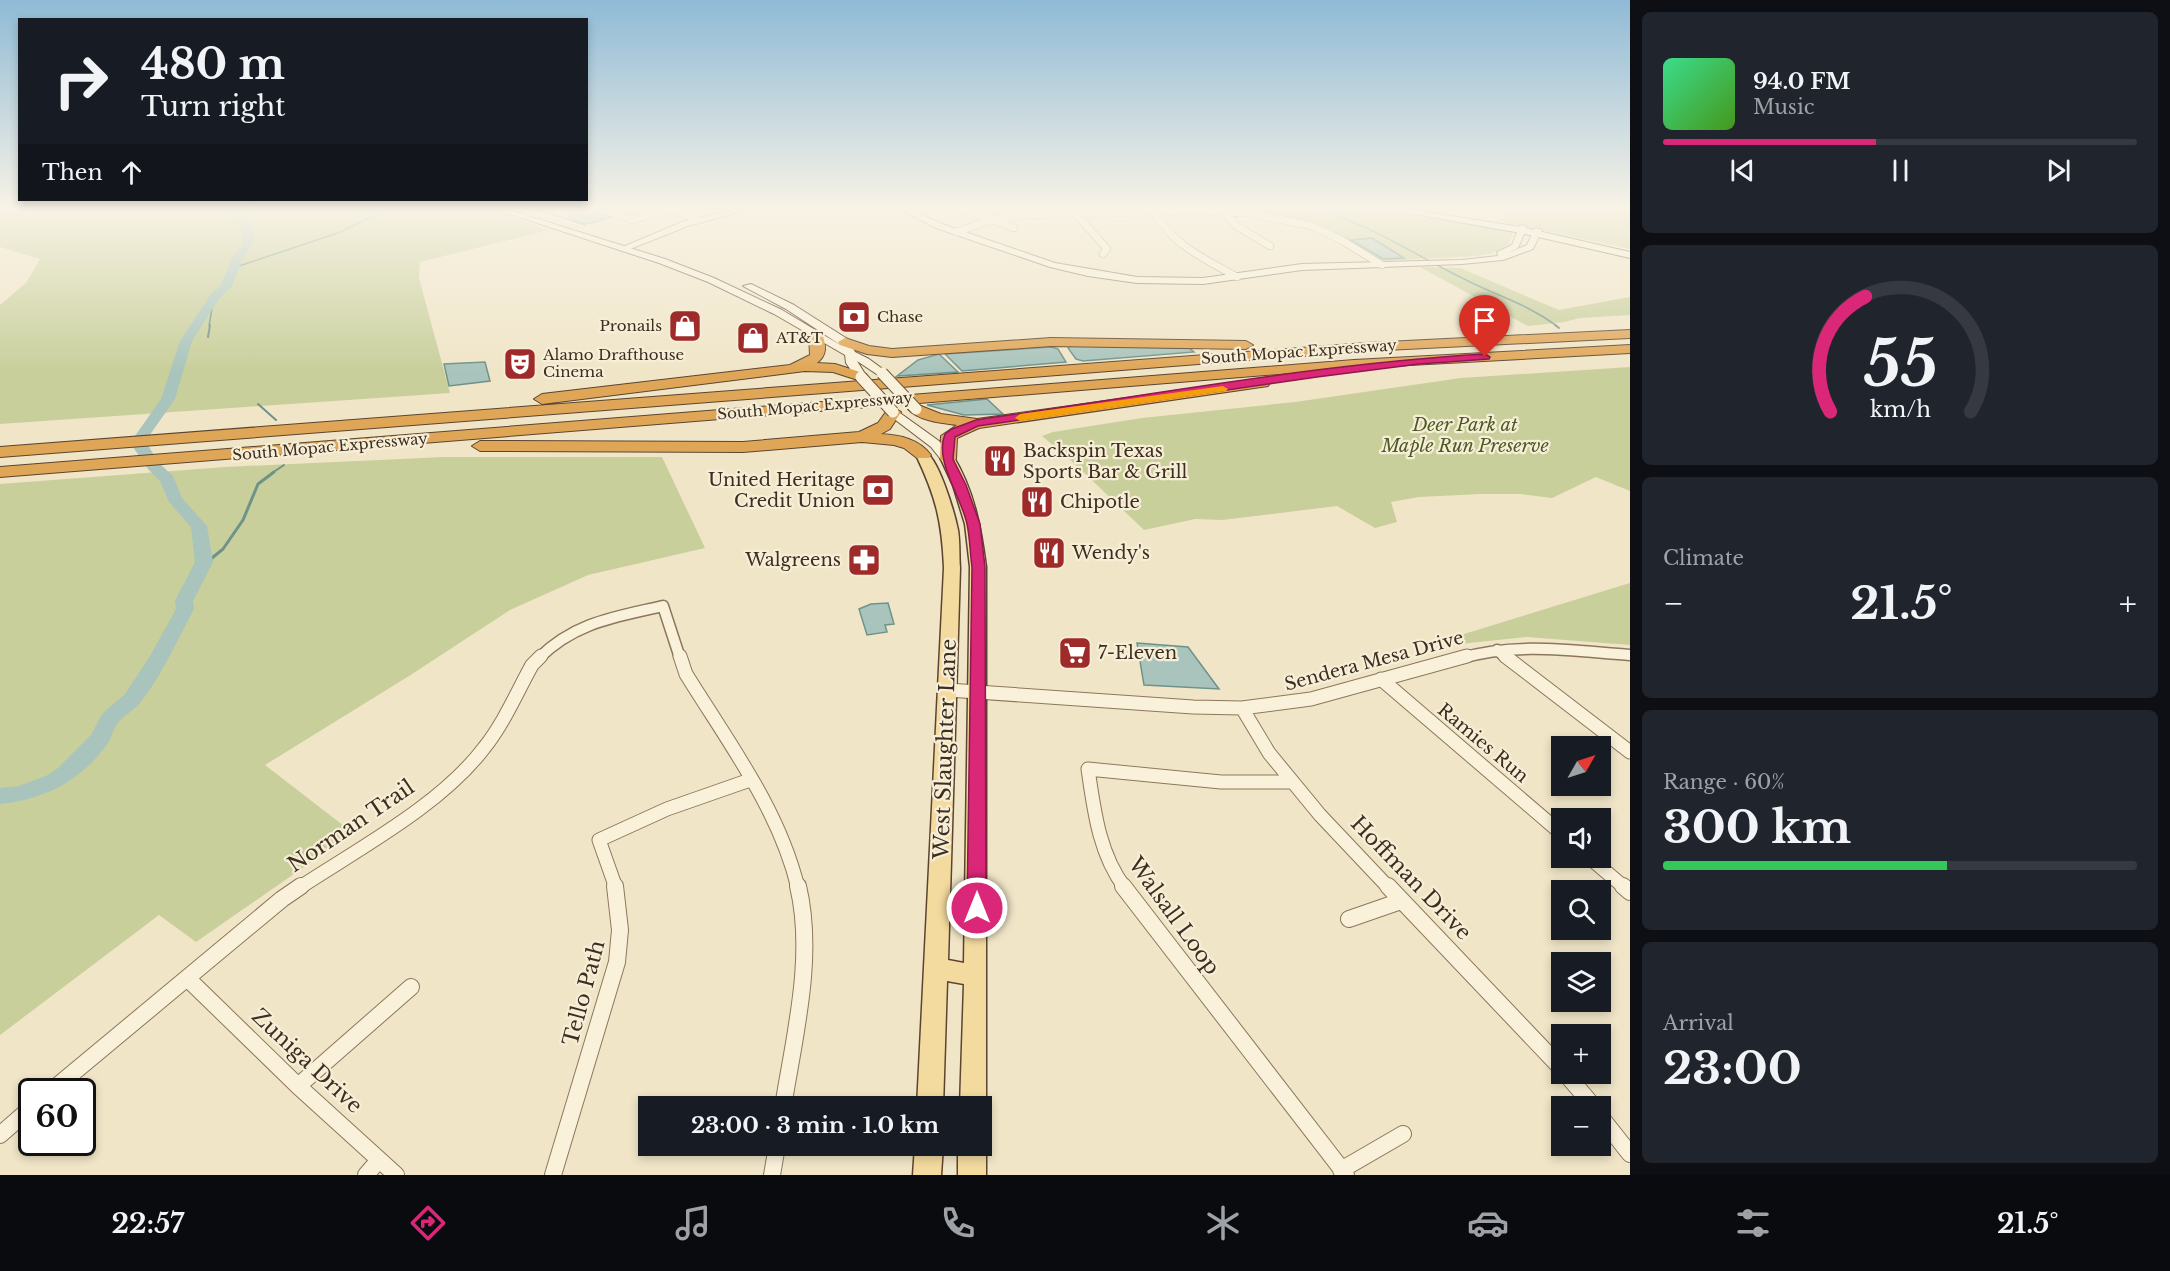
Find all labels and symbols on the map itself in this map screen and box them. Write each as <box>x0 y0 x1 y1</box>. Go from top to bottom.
pin <box>1459 295 1510 357</box>
bank icon: Chase <box>836 299 872 335</box>
place label: Chase <box>877 307 923 326</box>
shop icon: Pronails <box>667 308 703 344</box>
place label: Pronails <box>599 316 662 335</box>
shop icon: AT&T <box>735 320 771 356</box>
place label: AT&T <box>775 328 823 347</box>
street label: South Mopac Expressway <box>1201 335 1398 368</box>
place label: Alamo Drafthouse Cinema <box>542 345 684 381</box>
theatre icon: Alamo Drafthouse Cinema <box>502 346 538 382</box>
street label: South Mopac Expressway <box>717 387 914 424</box>
park label: Deer Park at Maple Run Preserve <box>1380 414 1549 457</box>
street label: South Mopac Expressway <box>232 428 429 465</box>
place label: Backspin Texas Sports Bar & Grill <box>1023 440 1188 483</box>
restaurant icon: Backspin Texas Sports Bar & Grill <box>982 443 1018 479</box>
place label: United Heritage Credit Union <box>708 469 855 512</box>
bank icon: United Heritage Credit Union <box>860 472 896 508</box>
restaurant icon: Chipotle <box>1019 484 1055 520</box>
place label: Chipotle <box>1060 491 1140 513</box>
restaurant icon: Wendy's <box>1031 535 1067 571</box>
pharmacy icon: Walgreens <box>846 542 882 578</box>
place label: Wendy's <box>1071 542 1150 564</box>
place label: Walgreens <box>744 549 841 571</box>
street label: Sendera Mesa Drive <box>1282 627 1466 695</box>
supermarket icon: 7-Eleven <box>1057 635 1093 671</box>
street label: West Slaughter Lane <box>928 638 962 861</box>
place label: 7-Eleven <box>1098 642 1177 664</box>
street label: Ramies Run <box>1433 699 1533 787</box>
north arrow <box>1551 736 1611 796</box>
street label: Norman Trail <box>283 774 419 878</box>
street label: Hoffman Drive <box>1345 810 1477 946</box>
street label: Walsall Loop <box>1122 851 1225 980</box>
position arrow <box>945 876 1009 940</box>
street label: Tello Path <box>557 937 611 1049</box>
street label: Zuniga Drive <box>246 1003 368 1119</box>
speed limit sign: 60 <box>18 1078 96 1156</box>

